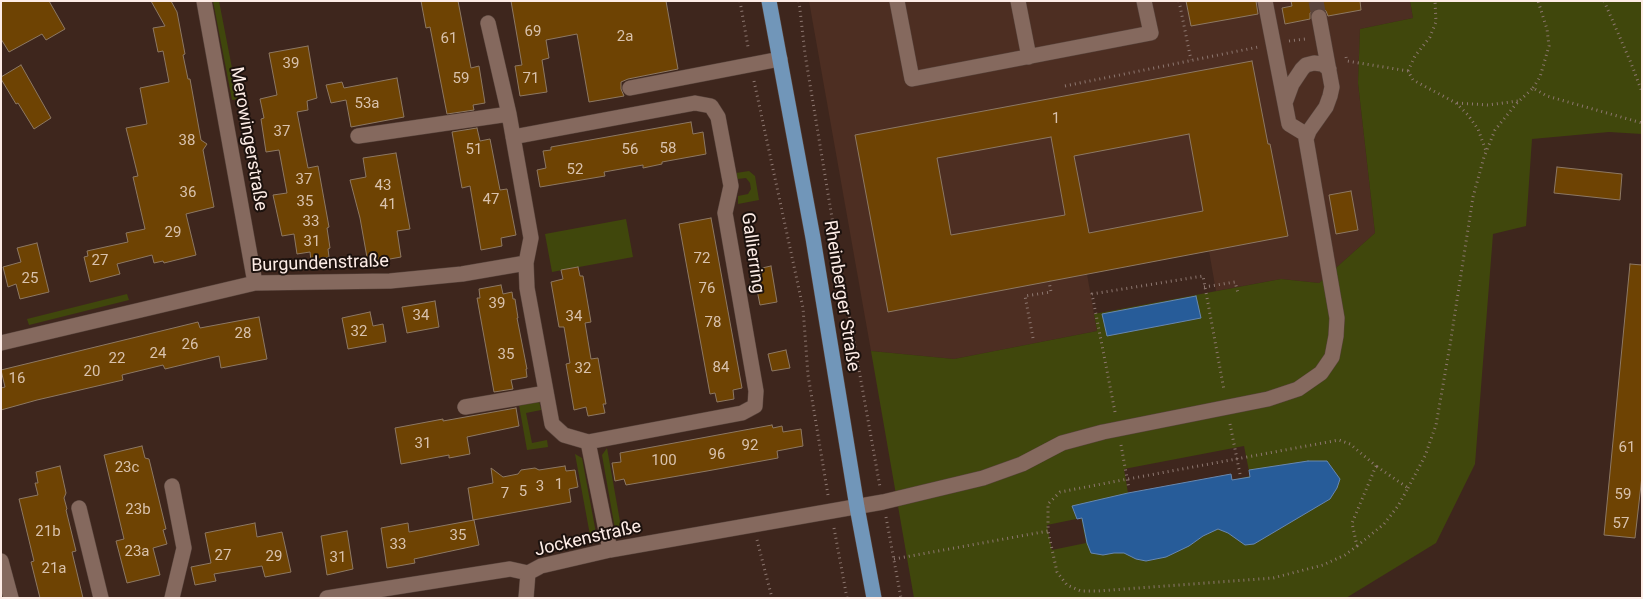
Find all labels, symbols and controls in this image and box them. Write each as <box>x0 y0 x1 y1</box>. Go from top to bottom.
house number: 69 <box>525 23 541 41</box>
house number: 2a <box>617 28 633 46</box>
house number: 61 <box>441 30 457 48</box>
house number: 39 <box>283 55 299 73</box>
street label: Merowingerstraße <box>225 65 271 213</box>
house number: 59 <box>453 70 469 88</box>
house number: 71 <box>523 70 539 88</box>
house number: 53a <box>354 95 380 113</box>
house number: 1 <box>1052 110 1060 128</box>
house number: 37 <box>274 123 290 141</box>
house number: 38 <box>179 132 195 150</box>
house number: 58 <box>660 140 676 158</box>
house number: 51 <box>466 141 482 159</box>
house number: 56 <box>622 141 638 159</box>
house number: 52 <box>567 161 583 179</box>
house number: 37 <box>296 171 312 189</box>
house number: 43 <box>375 177 391 195</box>
house number: 36 <box>180 184 196 202</box>
house number: 47 <box>483 191 499 209</box>
house number: 35 <box>297 193 313 211</box>
house number: 41 <box>380 196 396 214</box>
street label: Gallierring <box>736 211 768 295</box>
house number: 33 <box>303 213 319 231</box>
street label: Rheinberger Straße <box>818 219 864 373</box>
house number: 29 <box>165 224 181 242</box>
house number: 31 <box>304 233 320 251</box>
house number: 72 <box>694 250 710 268</box>
street label: Burgundenstraße <box>251 251 389 277</box>
house number: 27 <box>92 252 108 270</box>
house number: 25 <box>22 270 38 288</box>
house number: 76 <box>699 280 715 298</box>
house number: 39 <box>489 295 505 313</box>
house number: 34 <box>413 307 429 325</box>
house number: 34 <box>566 308 582 326</box>
house number: 78 <box>705 314 721 332</box>
house number: 32 <box>351 323 367 341</box>
house number: 28 <box>235 325 251 343</box>
house number: 26 <box>182 336 198 354</box>
house number: 24 <box>150 345 166 363</box>
house number: 35 <box>498 346 514 364</box>
house number: 22 <box>109 350 125 368</box>
house number: 84 <box>713 359 729 377</box>
house number: 32 <box>575 360 591 378</box>
house number: 20 <box>84 363 100 381</box>
house number: 16 <box>9 370 25 388</box>
house number: 31 <box>415 435 431 453</box>
house number: 92 <box>742 437 758 455</box>
house number: 61 <box>1619 439 1635 457</box>
house number: 96 <box>709 446 725 464</box>
house number: 100 <box>651 452 677 470</box>
house number: 23c <box>115 459 139 477</box>
house number: 1 <box>555 476 563 494</box>
house number: 3 <box>536 478 544 496</box>
house number: 5 <box>519 483 527 501</box>
house number: 7 <box>501 485 509 503</box>
house number: 59 <box>1615 486 1631 504</box>
house number: 23b <box>125 501 151 519</box>
house number: 57 <box>1613 515 1629 533</box>
street label: Jockenstraße <box>532 516 644 562</box>
house number: 21b <box>35 523 61 541</box>
house number: 35 <box>450 527 466 545</box>
house number: 33 <box>390 536 406 554</box>
house number: 23a <box>124 543 150 561</box>
house number: 27 <box>215 547 231 565</box>
house number: 29 <box>266 548 282 566</box>
house number: 31 <box>330 549 346 567</box>
house number: 21a <box>41 560 67 578</box>

